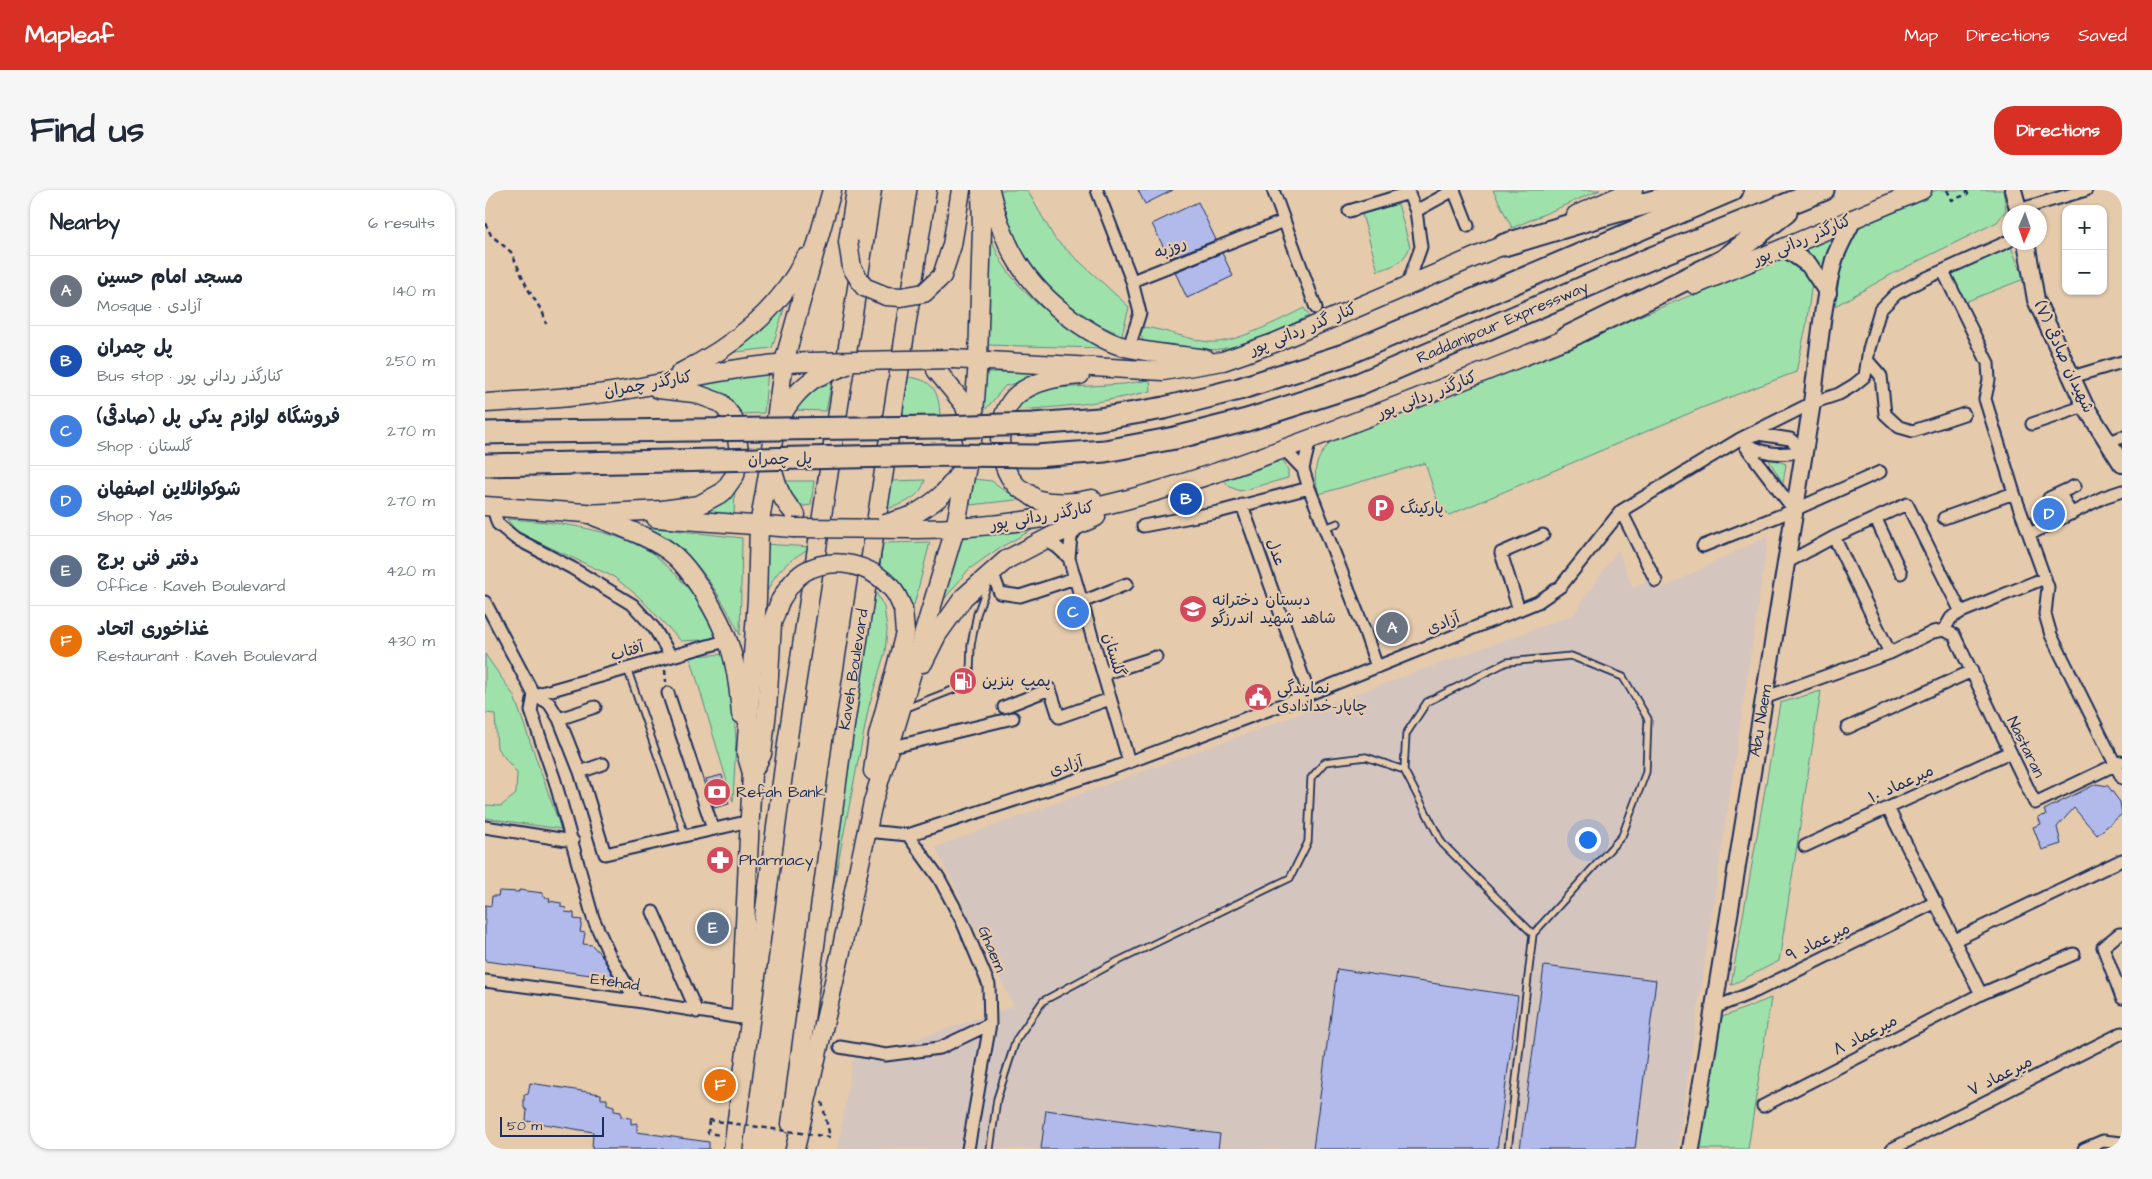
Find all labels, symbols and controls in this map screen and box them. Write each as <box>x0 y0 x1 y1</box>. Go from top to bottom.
text: Mapleaf <box>25 18 114 52</box>
text: Map <box>1904 23 1938 48</box>
text: Directions <box>1966 23 2050 48</box>
text: Saved <box>2078 23 2127 48</box>
text: Find us <box>30 106 144 155</box>
button: Directions <box>1994 106 2122 155</box>
north arrow <box>2002 205 2047 250</box>
map controls <box>2062 205 2107 295</box>
button: + <box>2062 205 2107 250</box>
text: Nearby <box>50 208 120 237</box>
street label: کنارگذر ردانی پور <box>1748 209 1855 271</box>
text: 6 results <box>368 212 435 234</box>
street label: روزبه <box>1150 232 1190 264</box>
button: − <box>2062 250 2107 295</box>
text: مسجد امام حسین <box>97 264 243 291</box>
street label: Raddanipour Expressway <box>1413 275 1592 369</box>
text: A <box>61 280 71 302</box>
text: 140 m <box>393 280 435 302</box>
text: Mosque · آزادی <box>97 295 201 317</box>
street label: کنار گذر ردانی پور <box>1244 297 1360 361</box>
street label: شهیدان صادقی (۷) <box>2028 297 2100 417</box>
text: پل چمران <box>97 334 172 361</box>
text: B <box>60 350 72 372</box>
text: 250 m <box>386 350 435 372</box>
text: Bus stop · کنارگذر ردانی پور <box>97 365 283 387</box>
street label: کنارگذر چمران <box>602 365 694 403</box>
street label: کنارگذر ردانی پور <box>1372 366 1480 425</box>
text: فروشگاه لوازم یدکی پل (صادقی) <box>97 404 340 431</box>
text: C <box>60 420 72 442</box>
text: 270 m <box>387 420 435 442</box>
text: Shop · گلستان <box>97 435 193 457</box>
street label: پل چمران <box>748 447 812 471</box>
text: شوکوانلاین اصفهان <box>97 476 241 503</box>
pin: B <box>1170 480 1202 518</box>
text: D <box>61 490 71 512</box>
text: 270 m <box>387 490 435 512</box>
parking icon: پارکینگ <box>1366 493 1396 523</box>
pin: D <box>2033 495 2065 533</box>
street label: کنارگذر ردانی پور <box>986 496 1096 536</box>
place label: پارکینگ <box>1400 497 1444 519</box>
text: Shop · Yas <box>97 505 173 527</box>
street label: عدل <box>1261 535 1291 569</box>
text: دفتر فنی برج <box>97 546 199 573</box>
text: E <box>61 560 71 582</box>
text: 420 m <box>386 560 435 582</box>
text: Office · Kaveh Boulevard <box>97 575 285 597</box>
place label: دبستان دخترانه شاهد شهید اندرزگو <box>1210 589 1336 629</box>
pin: C <box>1057 593 1089 631</box>
school or university icon: دبستان دخترانه شاهد شهید اندرزگو <box>1178 594 1208 624</box>
street label: آزادی <box>1423 606 1464 640</box>
street label: Kaveh Boulevard <box>833 607 874 731</box>
pin: A <box>1376 609 1408 647</box>
text: غذاخوری اتحاد <box>97 616 209 643</box>
text: F <box>60 630 72 652</box>
text: 430 m <box>387 630 435 652</box>
street label: گلستان <box>1097 630 1131 680</box>
street label: آفتاب <box>608 635 647 666</box>
text: Restaurant · Kaveh Boulevard <box>97 645 317 667</box>
fuel station icon: پمپ بنزین <box>948 666 978 696</box>
place label: پمپ بنزین <box>982 670 1051 692</box>
place label: نمایندگی چاپار-خدادادی <box>1277 677 1367 717</box>
public building icon: نمایندگی چاپار-خدادادی <box>1243 682 1273 712</box>
street label: Abu Naem <box>1744 682 1777 758</box>
street label: Nastaran <box>2002 713 2050 781</box>
street label: آزادی <box>1047 750 1086 781</box>
street label: میرعماد ۱۰ <box>1865 759 1937 809</box>
bank icon: Refah Bank <box>702 777 732 807</box>
place label: Refah Bank <box>736 781 826 803</box>
your location <box>1575 827 1601 853</box>
pharmacy icon: Pharmacy <box>705 845 735 875</box>
place label: Pharmacy <box>739 849 814 872</box>
pin: E <box>697 909 729 947</box>
street label: میرعماد ۹ <box>1782 917 1854 967</box>
street label: Ghaem <box>972 922 1012 976</box>
street label: Etehad <box>589 968 641 996</box>
street label: میرعماد ۸ <box>1829 1009 1901 1061</box>
street label: میرعماد ۷ <box>1964 1050 2036 1102</box>
pin: F <box>704 1066 736 1104</box>
scale bar <box>500 1114 604 1137</box>
text: 50 m <box>507 1116 542 1136</box>

